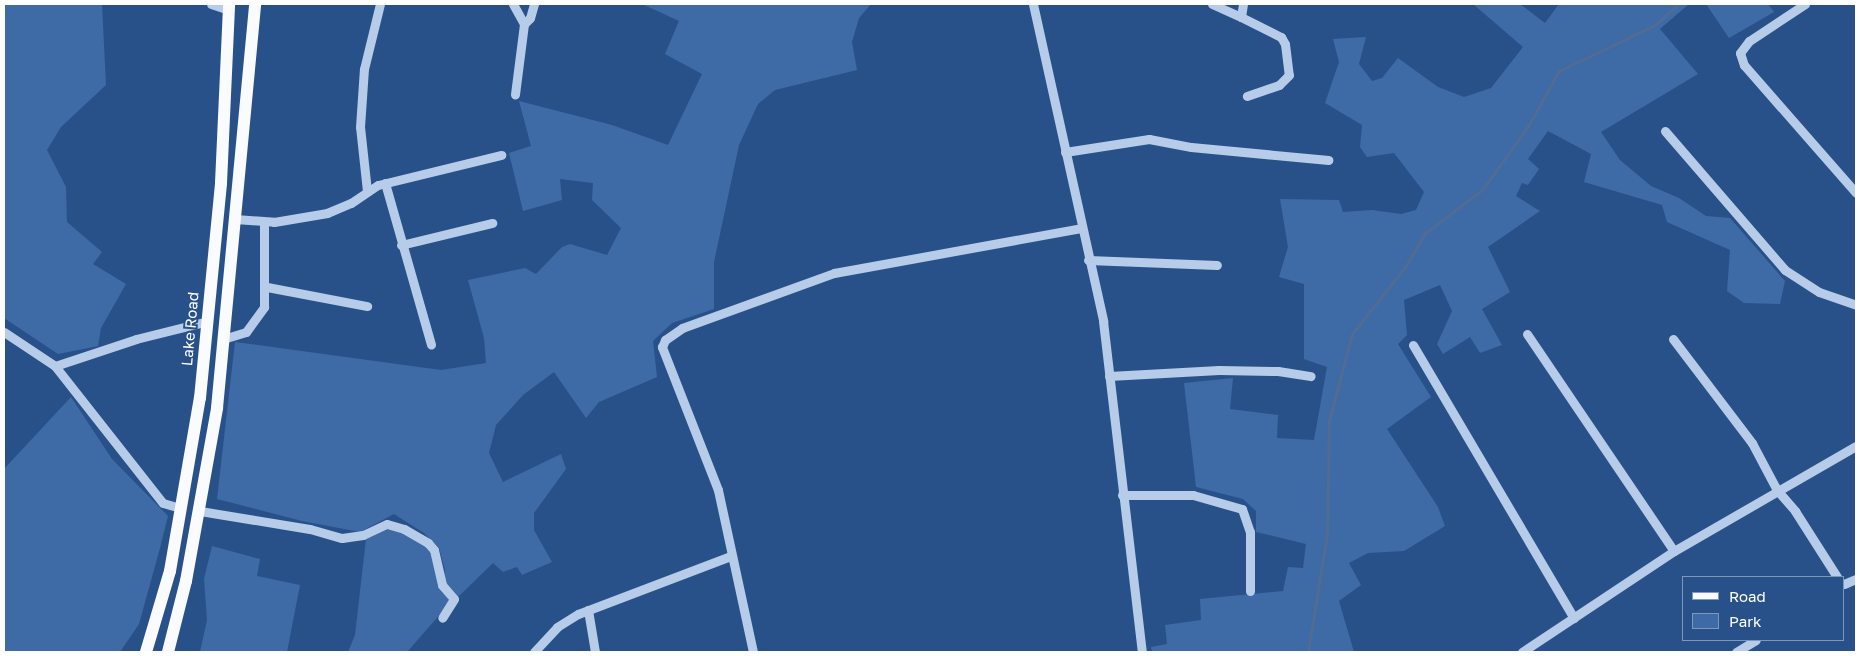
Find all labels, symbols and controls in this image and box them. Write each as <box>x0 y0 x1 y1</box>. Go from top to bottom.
street label: Lake Road <box>178 291 202 367</box>
legend <box>1682 576 1845 641</box>
text: Road <box>1729 587 1766 605</box>
text: Park <box>1729 612 1761 630</box>

